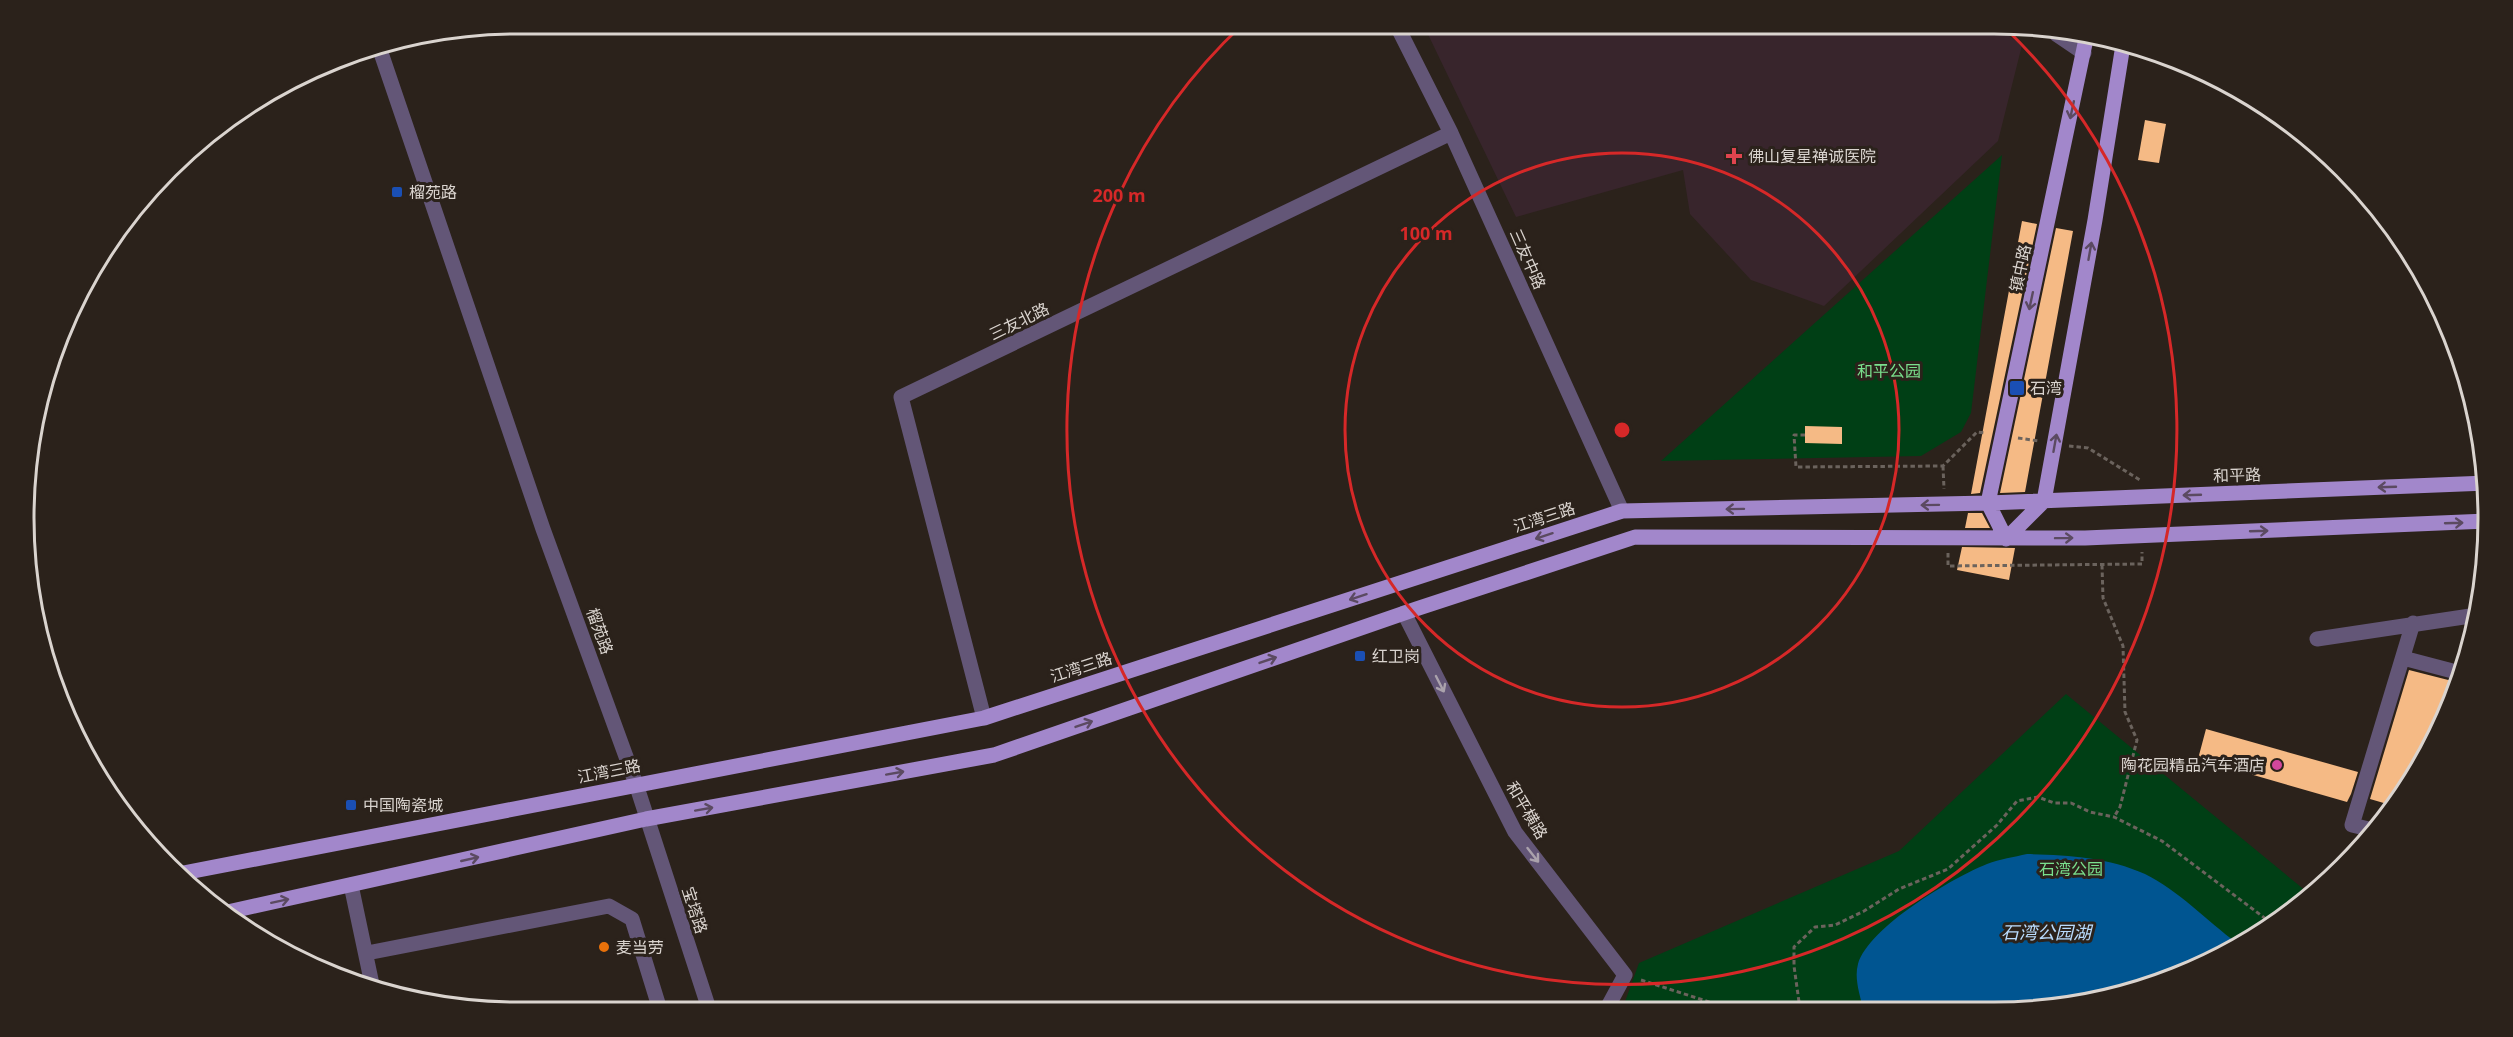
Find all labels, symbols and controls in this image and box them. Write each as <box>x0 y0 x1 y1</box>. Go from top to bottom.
one-way arrow <box>2065 100 2077 119</box>
place label: 佛山复星禅诚医院 <box>1748 145 1876 167</box>
marker: 佛山复星禅诚医院 <box>1725 147 1743 165</box>
place label: 榴苑路 <box>409 181 457 203</box>
text: 200 m <box>1092 183 1146 207</box>
marker: 榴苑路 <box>390 185 404 199</box>
text: 100 m <box>1399 221 1453 245</box>
street label: 三友中路 <box>1505 225 1551 293</box>
street label: 镇中路 <box>2004 242 2036 294</box>
one-way arrow <box>2085 242 2096 262</box>
one-way arrow <box>2025 291 2036 310</box>
street label: 三友北路 <box>985 297 1053 345</box>
park label: 和平公园 <box>1857 360 1921 382</box>
place label: 石湾 <box>2030 377 2062 399</box>
marker: 石湾 <box>2008 379 2026 397</box>
centre of rings <box>1612 420 1632 440</box>
one-way arrow <box>2049 434 2060 453</box>
street label: 和平路 <box>2213 463 2261 487</box>
one-way arrow <box>2377 481 2397 492</box>
one-way arrow <box>2183 489 2203 500</box>
street label: 江湾三路 <box>1510 497 1578 537</box>
one-way arrow <box>1920 499 1940 510</box>
one-way arrow <box>1725 503 1745 514</box>
one-way arrow <box>2443 517 2463 528</box>
one-way arrow <box>2248 525 2268 536</box>
one-way arrow <box>1535 532 1554 543</box>
one-way arrow <box>2054 532 2074 544</box>
one-way arrow <box>1349 592 1368 603</box>
street label: 榴苑路 <box>581 605 619 657</box>
place label: 红卫岗 <box>1372 645 1420 667</box>
street label: 江湾三路 <box>1047 647 1115 687</box>
marker: 红卫岗 <box>1353 649 1367 663</box>
one-way arrow <box>1258 654 1277 665</box>
one-way arrow <box>1434 675 1446 692</box>
one-way arrow <box>1074 718 1092 729</box>
street label: 江湾三路 <box>575 754 643 788</box>
place label: 陶花园精品汽车酒店 <box>2121 754 2265 776</box>
marker: 陶花园精品汽车酒店 <box>2270 758 2284 772</box>
one-way arrow <box>885 767 905 778</box>
street label: 和平横路 <box>1501 777 1553 843</box>
place label: 中国陶瓷城 <box>363 794 443 816</box>
marker: 中国陶瓷城 <box>344 798 358 812</box>
one-way arrow <box>693 803 713 814</box>
one-way arrow <box>1526 847 1539 863</box>
one-way arrow <box>460 852 479 864</box>
park label: 石湾公园 <box>2039 858 2103 880</box>
street label: 宝塔路 <box>677 884 713 936</box>
one-way arrow <box>270 894 289 906</box>
water label: 石湾公园湖 <box>2001 920 2094 944</box>
place label: 麦当劳 <box>616 936 664 958</box>
marker: 麦当劳 <box>597 940 611 954</box>

